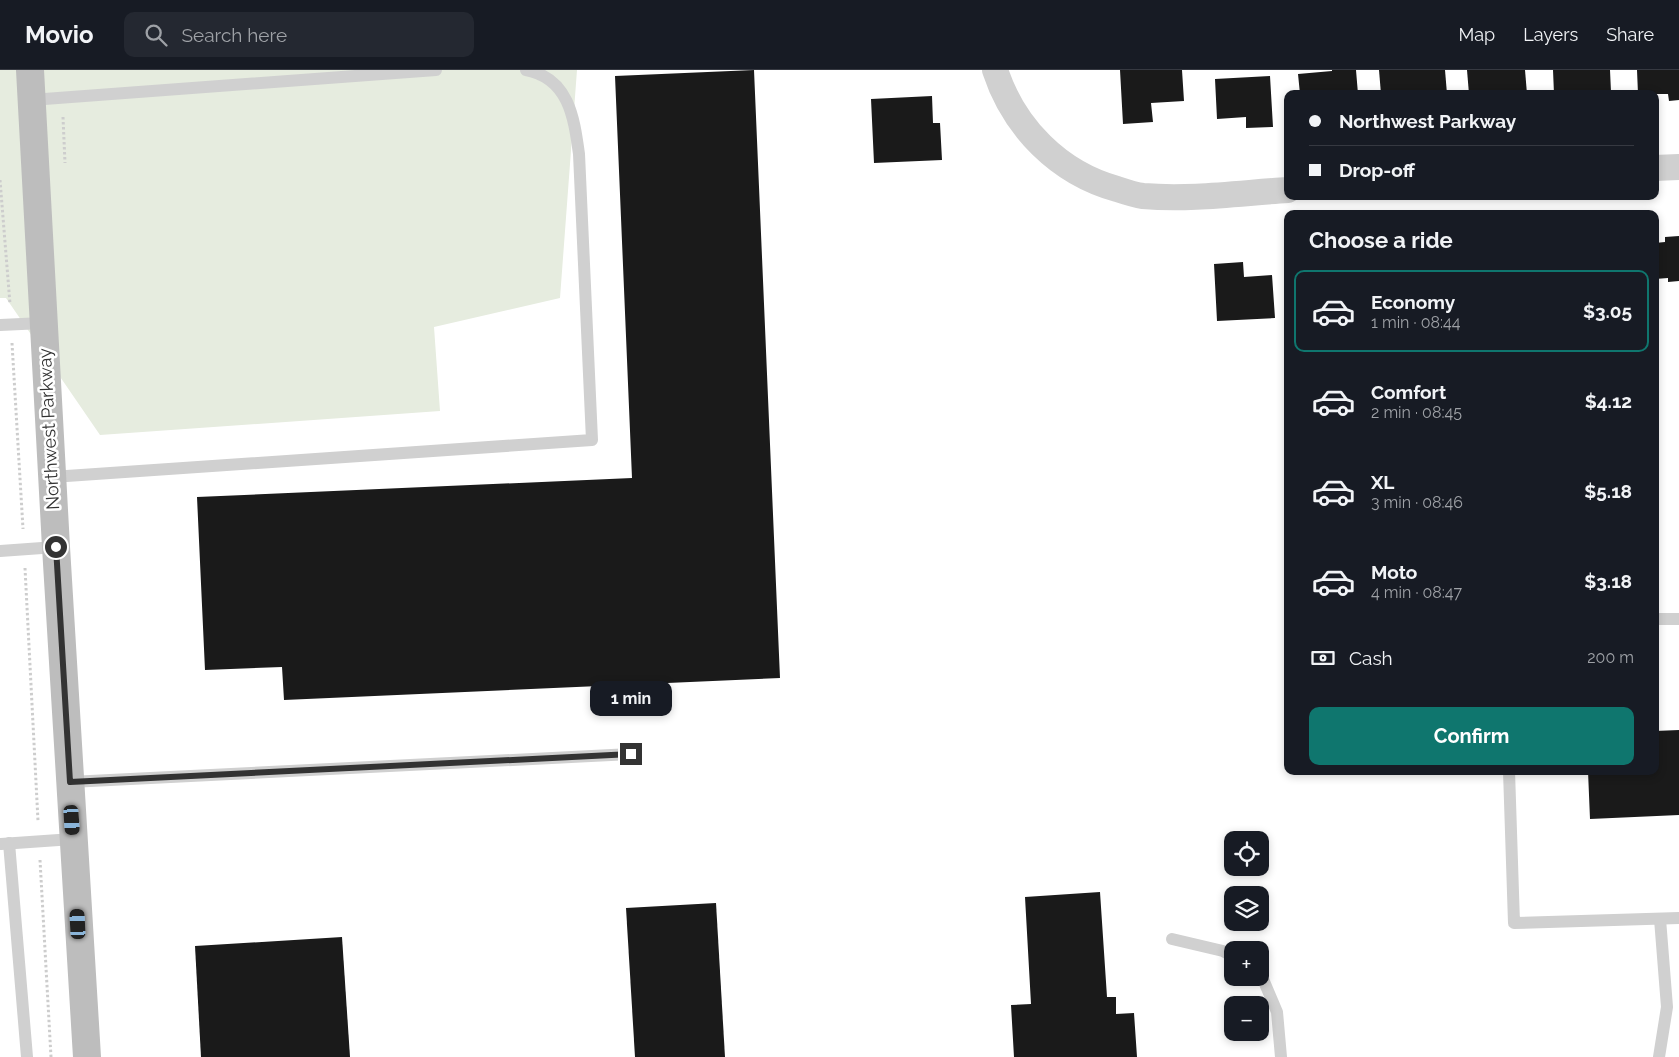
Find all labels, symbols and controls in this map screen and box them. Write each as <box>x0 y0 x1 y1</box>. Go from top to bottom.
search box <box>124 12 474 57</box>
text: Movio <box>25 20 94 49</box>
icon: search <box>142 21 170 49</box>
text: Search here <box>182 24 287 46</box>
text: Map <box>1459 24 1495 45</box>
text: Layers <box>1523 24 1578 45</box>
text: Share <box>1606 24 1654 45</box>
text: Northwest Parkway <box>1339 110 1516 132</box>
text: Drop-off <box>1339 159 1415 181</box>
text: Choose a ride <box>1309 227 1453 253</box>
icon: car <box>1311 289 1356 334</box>
text: Economy <box>1371 291 1455 313</box>
text: $3.05 <box>1583 300 1632 322</box>
text: 1 min · 08:44 <box>1371 313 1460 332</box>
street label: Northwest Parkway <box>34 347 63 510</box>
icon: car <box>1311 379 1356 424</box>
text: Comfort <box>1371 381 1446 403</box>
text: $4.12 <box>1585 390 1632 412</box>
text: 2 min · 08:45 <box>1371 403 1462 422</box>
icon: car <box>1311 469 1356 514</box>
text: XL <box>1371 471 1394 493</box>
text: $5.18 <box>1584 480 1632 502</box>
text: 3 min · 08:46 <box>1371 493 1463 512</box>
route start <box>45 536 67 558</box>
icon: car <box>1311 559 1356 604</box>
text: Moto <box>1371 561 1417 583</box>
text: $3.18 <box>1584 570 1632 592</box>
text: 4 min · 08:47 <box>1371 583 1462 602</box>
icon: cash <box>1309 644 1337 672</box>
text: Cash <box>1349 647 1393 669</box>
text: 200 m <box>1587 648 1634 667</box>
callout: 1 min <box>590 682 672 716</box>
text: 1 min <box>611 689 651 708</box>
button: Confirm <box>1309 707 1634 765</box>
route end <box>620 743 642 765</box>
car <box>63 805 80 835</box>
map controls <box>1224 831 1269 1041</box>
button: locate <box>1224 831 1269 876</box>
button: layers <box>1224 886 1269 931</box>
car <box>69 909 86 939</box>
button: + <box>1224 941 1269 986</box>
button: − <box>1224 996 1269 1041</box>

